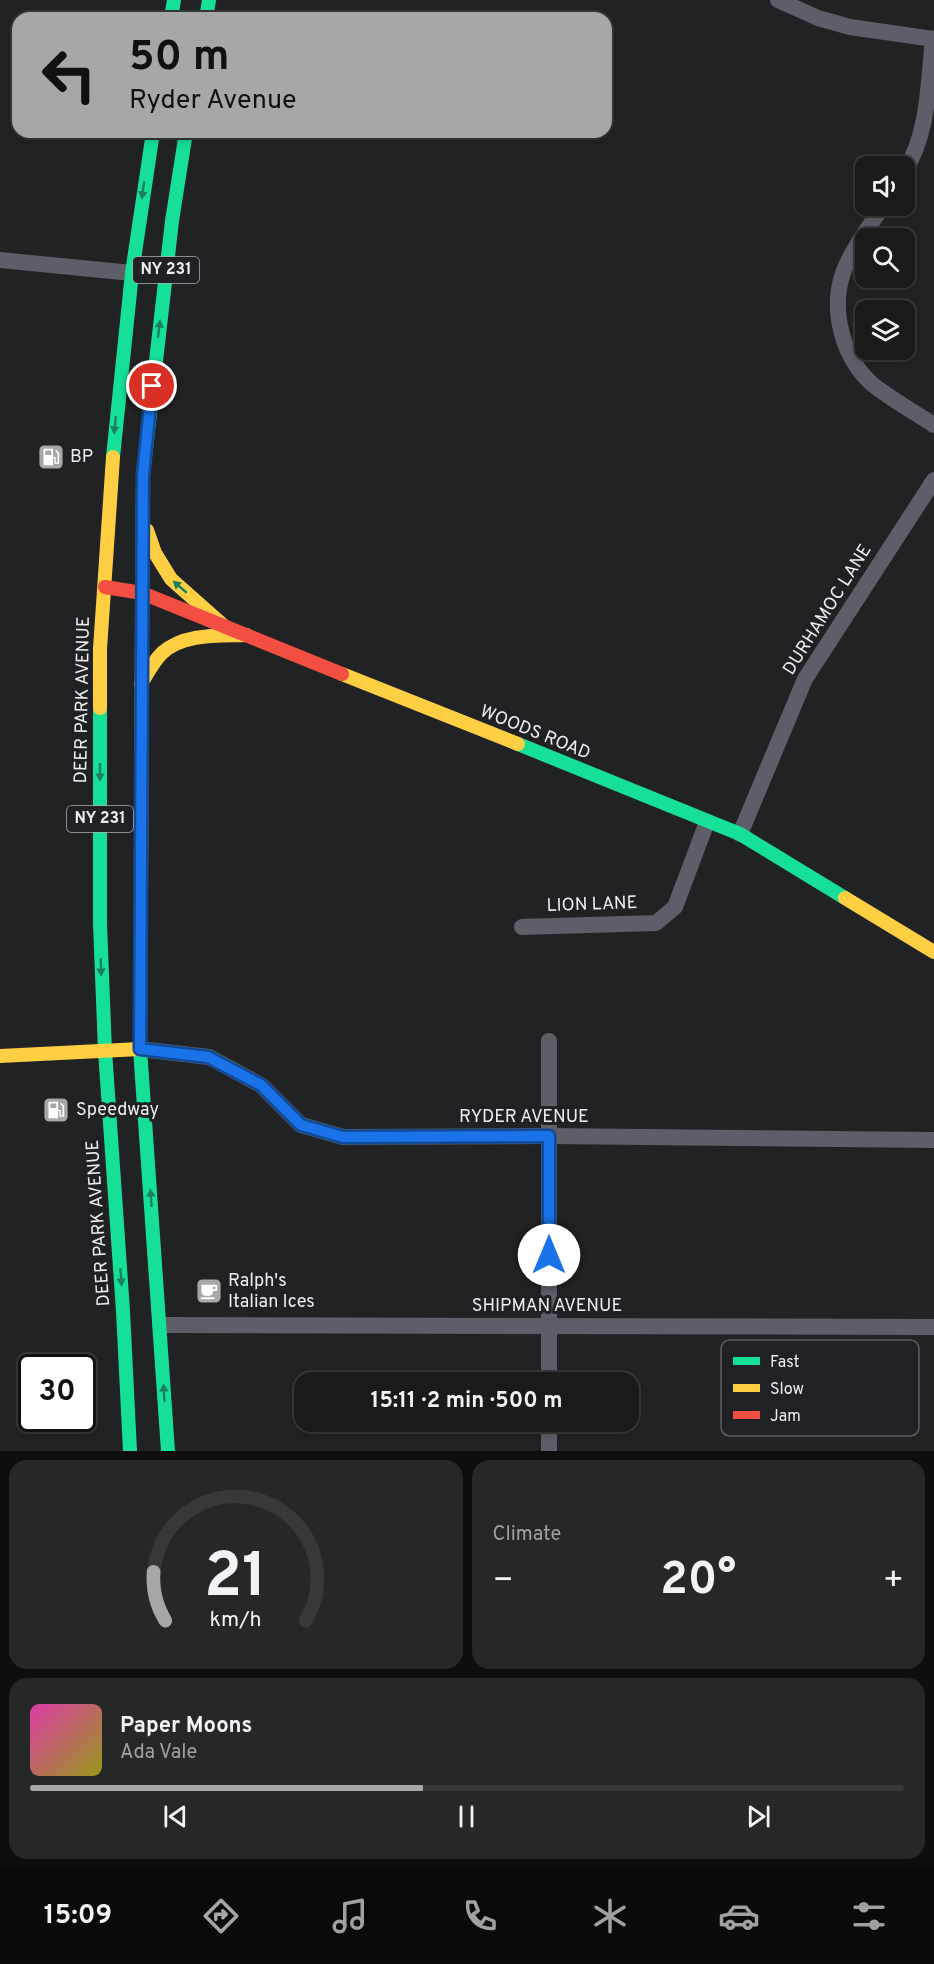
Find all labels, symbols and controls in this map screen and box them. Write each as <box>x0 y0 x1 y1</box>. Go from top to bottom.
text: 50 m <box>129 32 230 85</box>
icon: left <box>30 36 108 114</box>
text: Ryder Avenue <box>129 84 297 118</box>
map controls <box>855 156 915 360</box>
button: sound <box>855 156 915 216</box>
one-way arrow <box>139 180 148 199</box>
button: search <box>855 228 915 288</box>
road number: NY 231 <box>133 257 199 283</box>
button: layers <box>855 300 915 360</box>
one-way arrow <box>154 320 164 339</box>
pin <box>126 360 177 411</box>
icon: arrive <box>135 369 168 402</box>
one-way arrow <box>110 416 120 435</box>
fuel station icon: BP <box>36 442 66 472</box>
place label: BP <box>70 446 93 469</box>
street label: DURHAMOC LANE <box>779 540 877 680</box>
one-way arrow <box>173 581 188 594</box>
street label: DEER PARK AVENUE <box>70 616 96 784</box>
street label: WOODS ROAD <box>476 700 594 766</box>
one-way arrow <box>95 762 105 781</box>
road number: NY 231 <box>67 806 133 832</box>
street label: LION LANE <box>546 892 638 918</box>
one-way arrow <box>97 957 106 976</box>
fuel station icon: Speedway <box>41 1095 71 1125</box>
place label: Speedway <box>76 1099 159 1122</box>
street label: RYDER AVENUE <box>459 1106 589 1129</box>
street label: DEER PARK AVENUE <box>82 1139 116 1307</box>
one-way arrow <box>146 1189 155 1208</box>
position arrow <box>517 1223 581 1287</box>
one-way arrow <box>116 1267 125 1286</box>
place label: Ralph's Italian Ices <box>228 1270 315 1314</box>
cafe icon: Ralph's Italian Ices <box>194 1276 224 1306</box>
street label: SHIPMAN AVENUE <box>472 1295 622 1318</box>
legend <box>721 1340 919 1436</box>
text: Fast <box>770 1353 800 1373</box>
speed limit sign: 30 <box>18 1354 96 1432</box>
text: Slow <box>770 1380 804 1400</box>
one-way arrow <box>159 1383 169 1402</box>
text: 15:11 · 2 min · 500 m <box>371 1388 562 1415</box>
text: Jam <box>770 1407 801 1427</box>
text: Climate <box>493 1522 561 1548</box>
text: 21 <box>204 1540 267 1619</box>
text: 20° <box>660 1553 736 1610</box>
text: − <box>493 1561 514 1603</box>
text: + <box>883 1561 904 1603</box>
text: km/h <box>210 1608 262 1635</box>
text: Paper Moons <box>120 1713 252 1740</box>
text: Ada Vale <box>120 1740 197 1766</box>
icon: previous <box>159 1800 192 1833</box>
icon: pause <box>450 1800 483 1833</box>
icon: next <box>742 1800 775 1833</box>
icon: directions <box>200 1895 242 1937</box>
icon: music <box>329 1895 371 1937</box>
icon: phone <box>459 1895 501 1937</box>
icon: climate <box>589 1895 631 1937</box>
icon: car <box>718 1895 760 1937</box>
icon: filters <box>848 1895 890 1937</box>
text: 15:09 <box>44 1899 112 1933</box>

